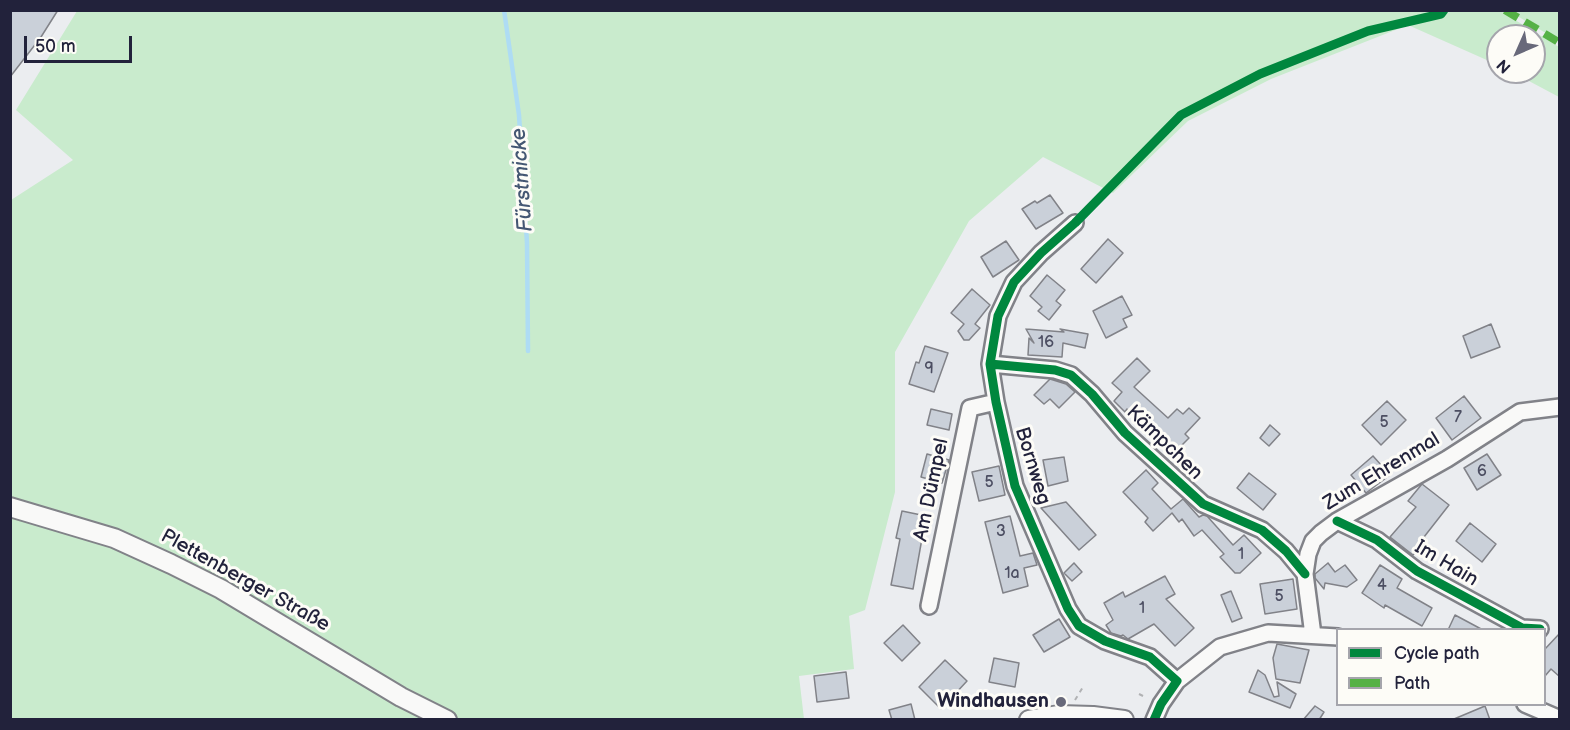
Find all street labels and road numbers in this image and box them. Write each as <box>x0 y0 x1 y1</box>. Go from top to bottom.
street label: Kämpchen <box>1121 401 1207 485</box>
street label: Bornweg <box>1009 424 1055 508</box>
street label: Zum Ehrenmal <box>1319 428 1445 516</box>
street label: Am Dümpel <box>909 436 955 544</box>
street label: Plettenberger Straße <box>156 525 334 637</box>
street label: Im Hain <box>1410 536 1482 592</box>

